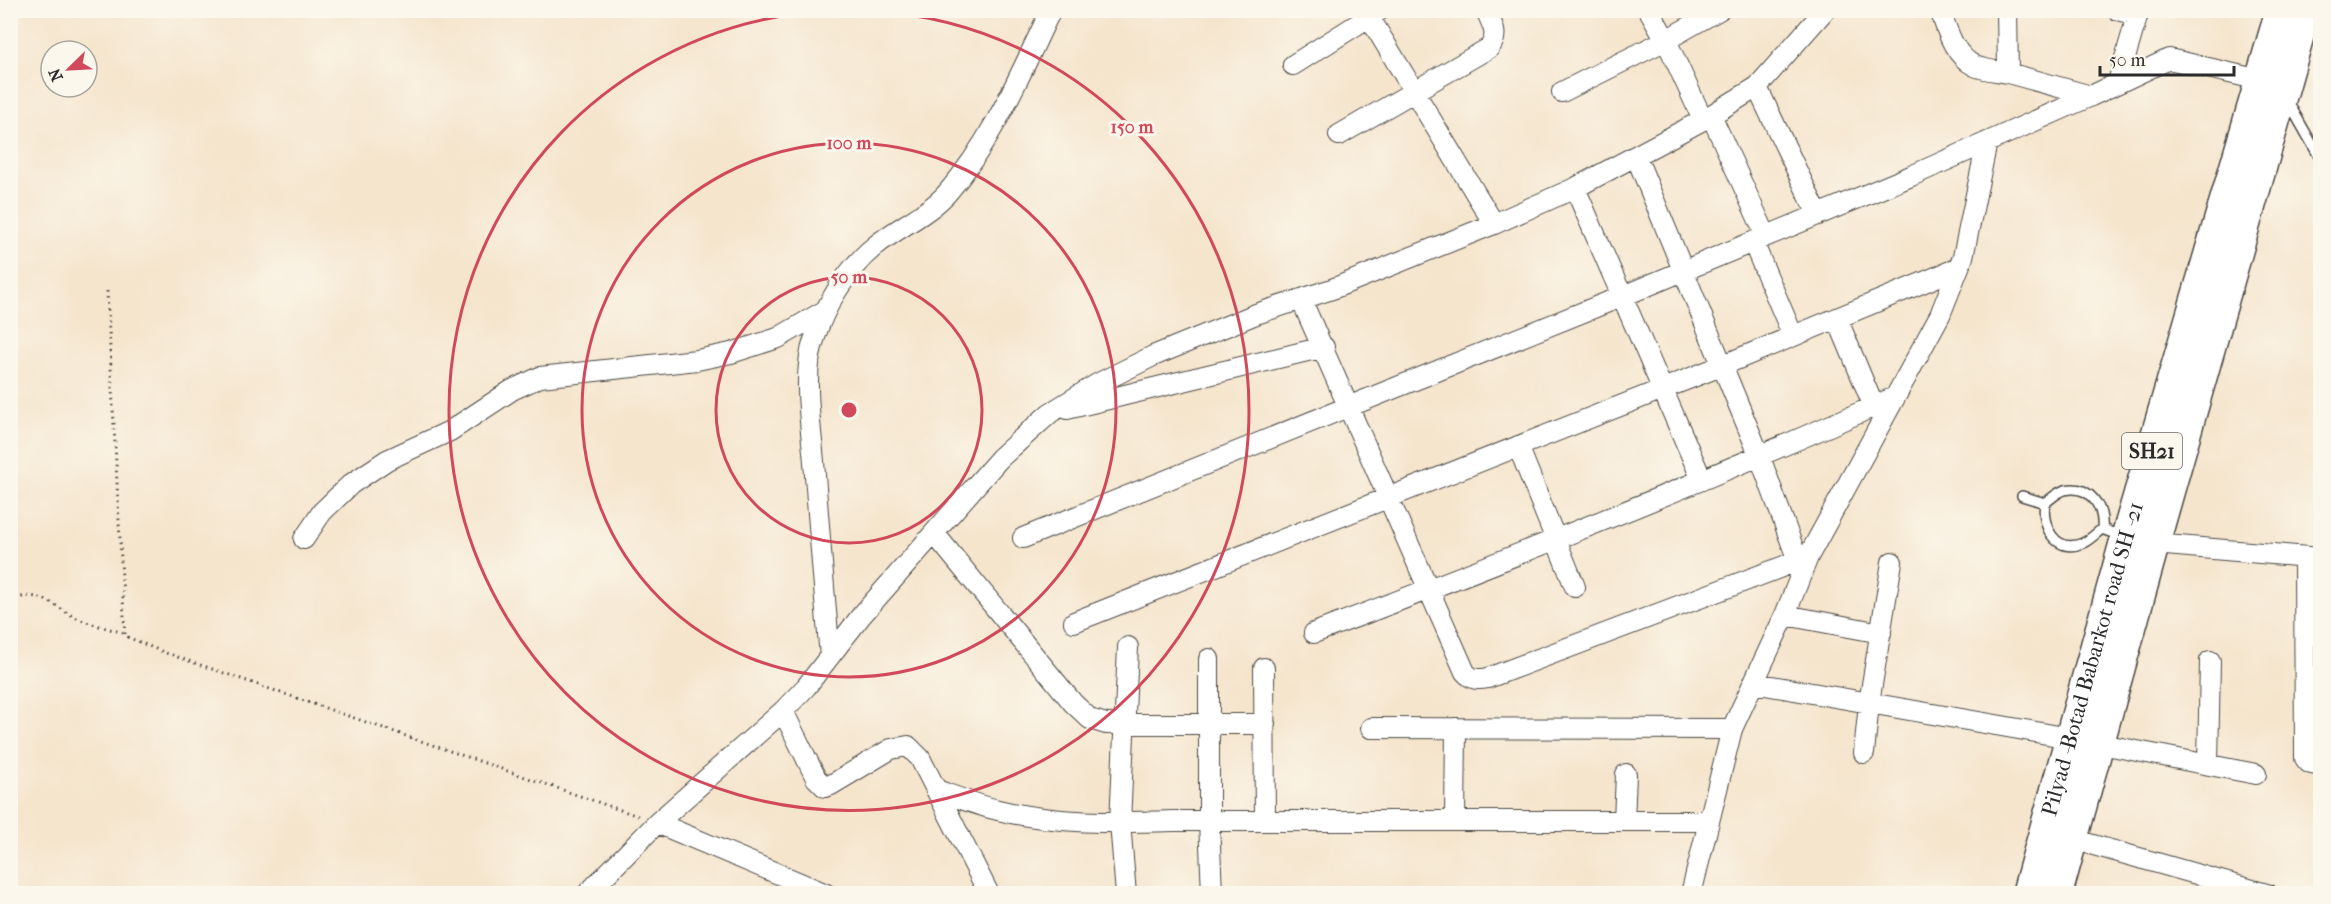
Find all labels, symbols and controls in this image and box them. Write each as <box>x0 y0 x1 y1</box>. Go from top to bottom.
north arrow <box>39 39 99 99</box>
scale bar <box>2100 39 2234 77</box>
text: 50 m <box>2109 50 2146 71</box>
text: N <box>44 65 67 84</box>
text: 150 m <box>1111 117 1154 138</box>
text: 100 m <box>826 133 873 154</box>
text: 50 m <box>831 267 868 288</box>
centre of rings <box>839 400 859 420</box>
road number: SH21 <box>2122 433 2182 469</box>
street label: Pilyad -Botad Babarkot road SH -21 <box>2036 499 2149 819</box>

